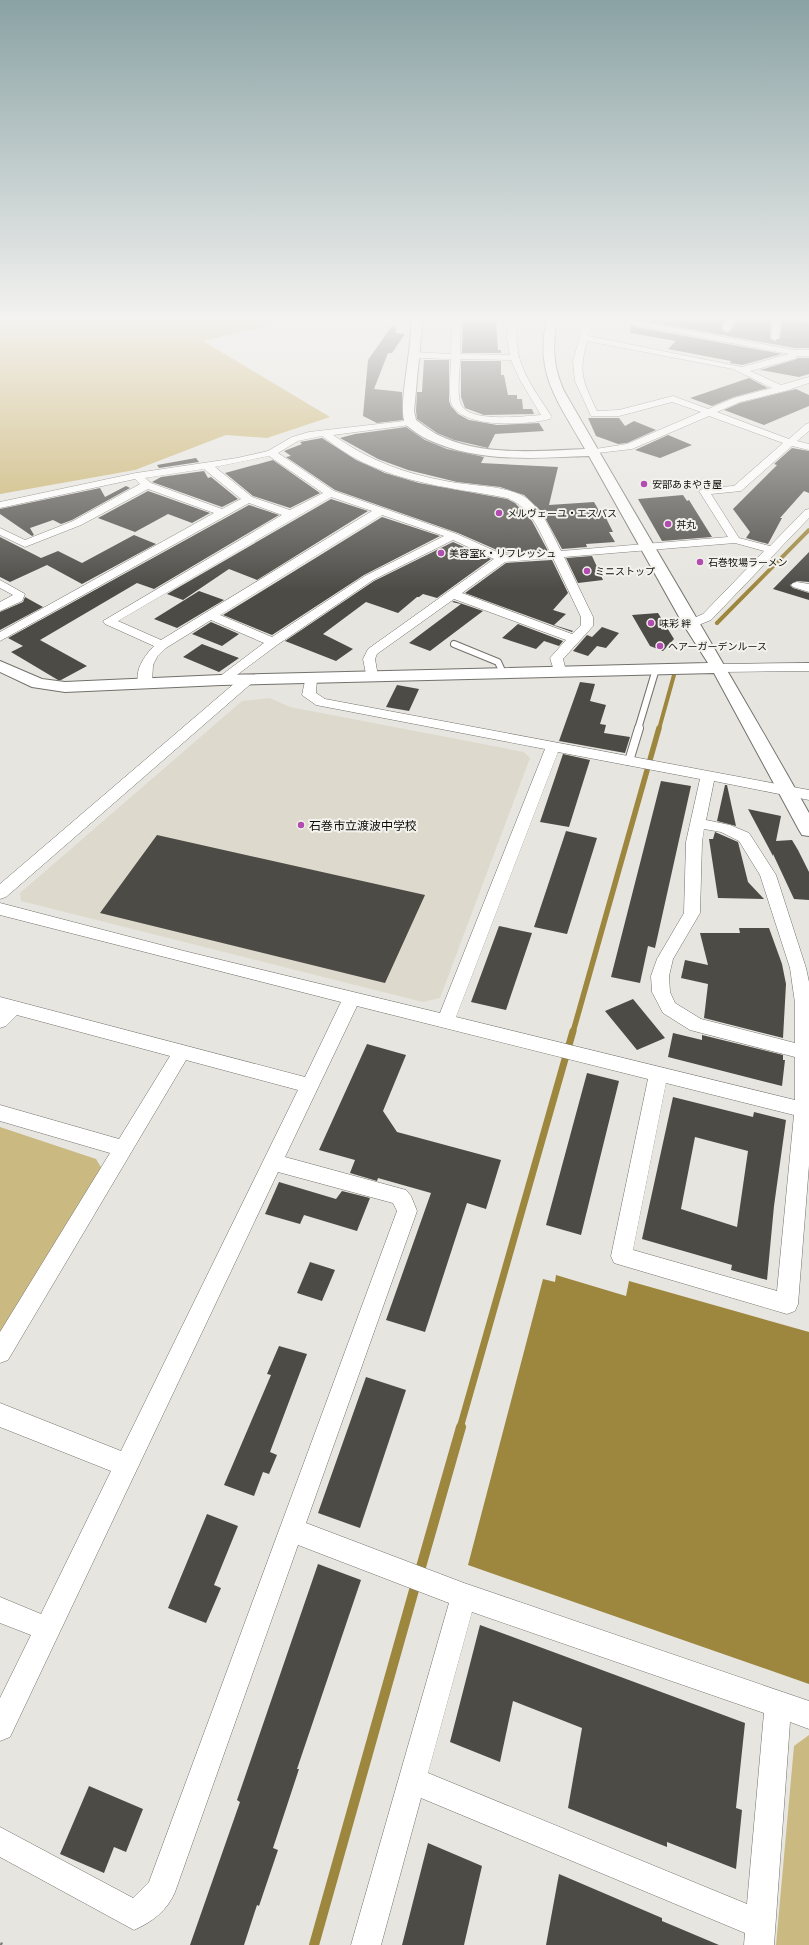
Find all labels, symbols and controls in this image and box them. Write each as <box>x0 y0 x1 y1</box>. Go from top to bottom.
place label: 安部あまやき屋 <box>652 478 722 491</box>
marker: 安部あまやき屋 <box>639 479 649 489</box>
place label: メルヴェーユ・エスパス <box>507 507 617 520</box>
marker: メルヴェーユ・エスパス <box>494 508 504 518</box>
place label: 丼丸 <box>676 518 696 531</box>
marker: 丼丸 <box>663 519 673 529</box>
place label: 美容室K・リフレッシュ <box>449 547 556 560</box>
marker: 美容室K・リフレッシュ <box>436 548 446 558</box>
place label: 石巻牧場ラーメン <box>708 556 788 569</box>
marker: 石巻牧場ラーメン <box>695 557 705 567</box>
place label: ミニストップ <box>595 565 655 578</box>
marker: ミニストップ <box>582 566 592 576</box>
place label: 味彩 絆 <box>659 617 691 630</box>
marker: 味彩 絆 <box>646 618 656 628</box>
place label: ヘアーガーデンルース <box>668 640 767 653</box>
marker: ヘアーガーデンルース <box>655 641 665 651</box>
place label: 石巻市立渡波中学校 <box>309 818 417 833</box>
marker: 石巻市立渡波中学校 <box>296 820 306 830</box>

